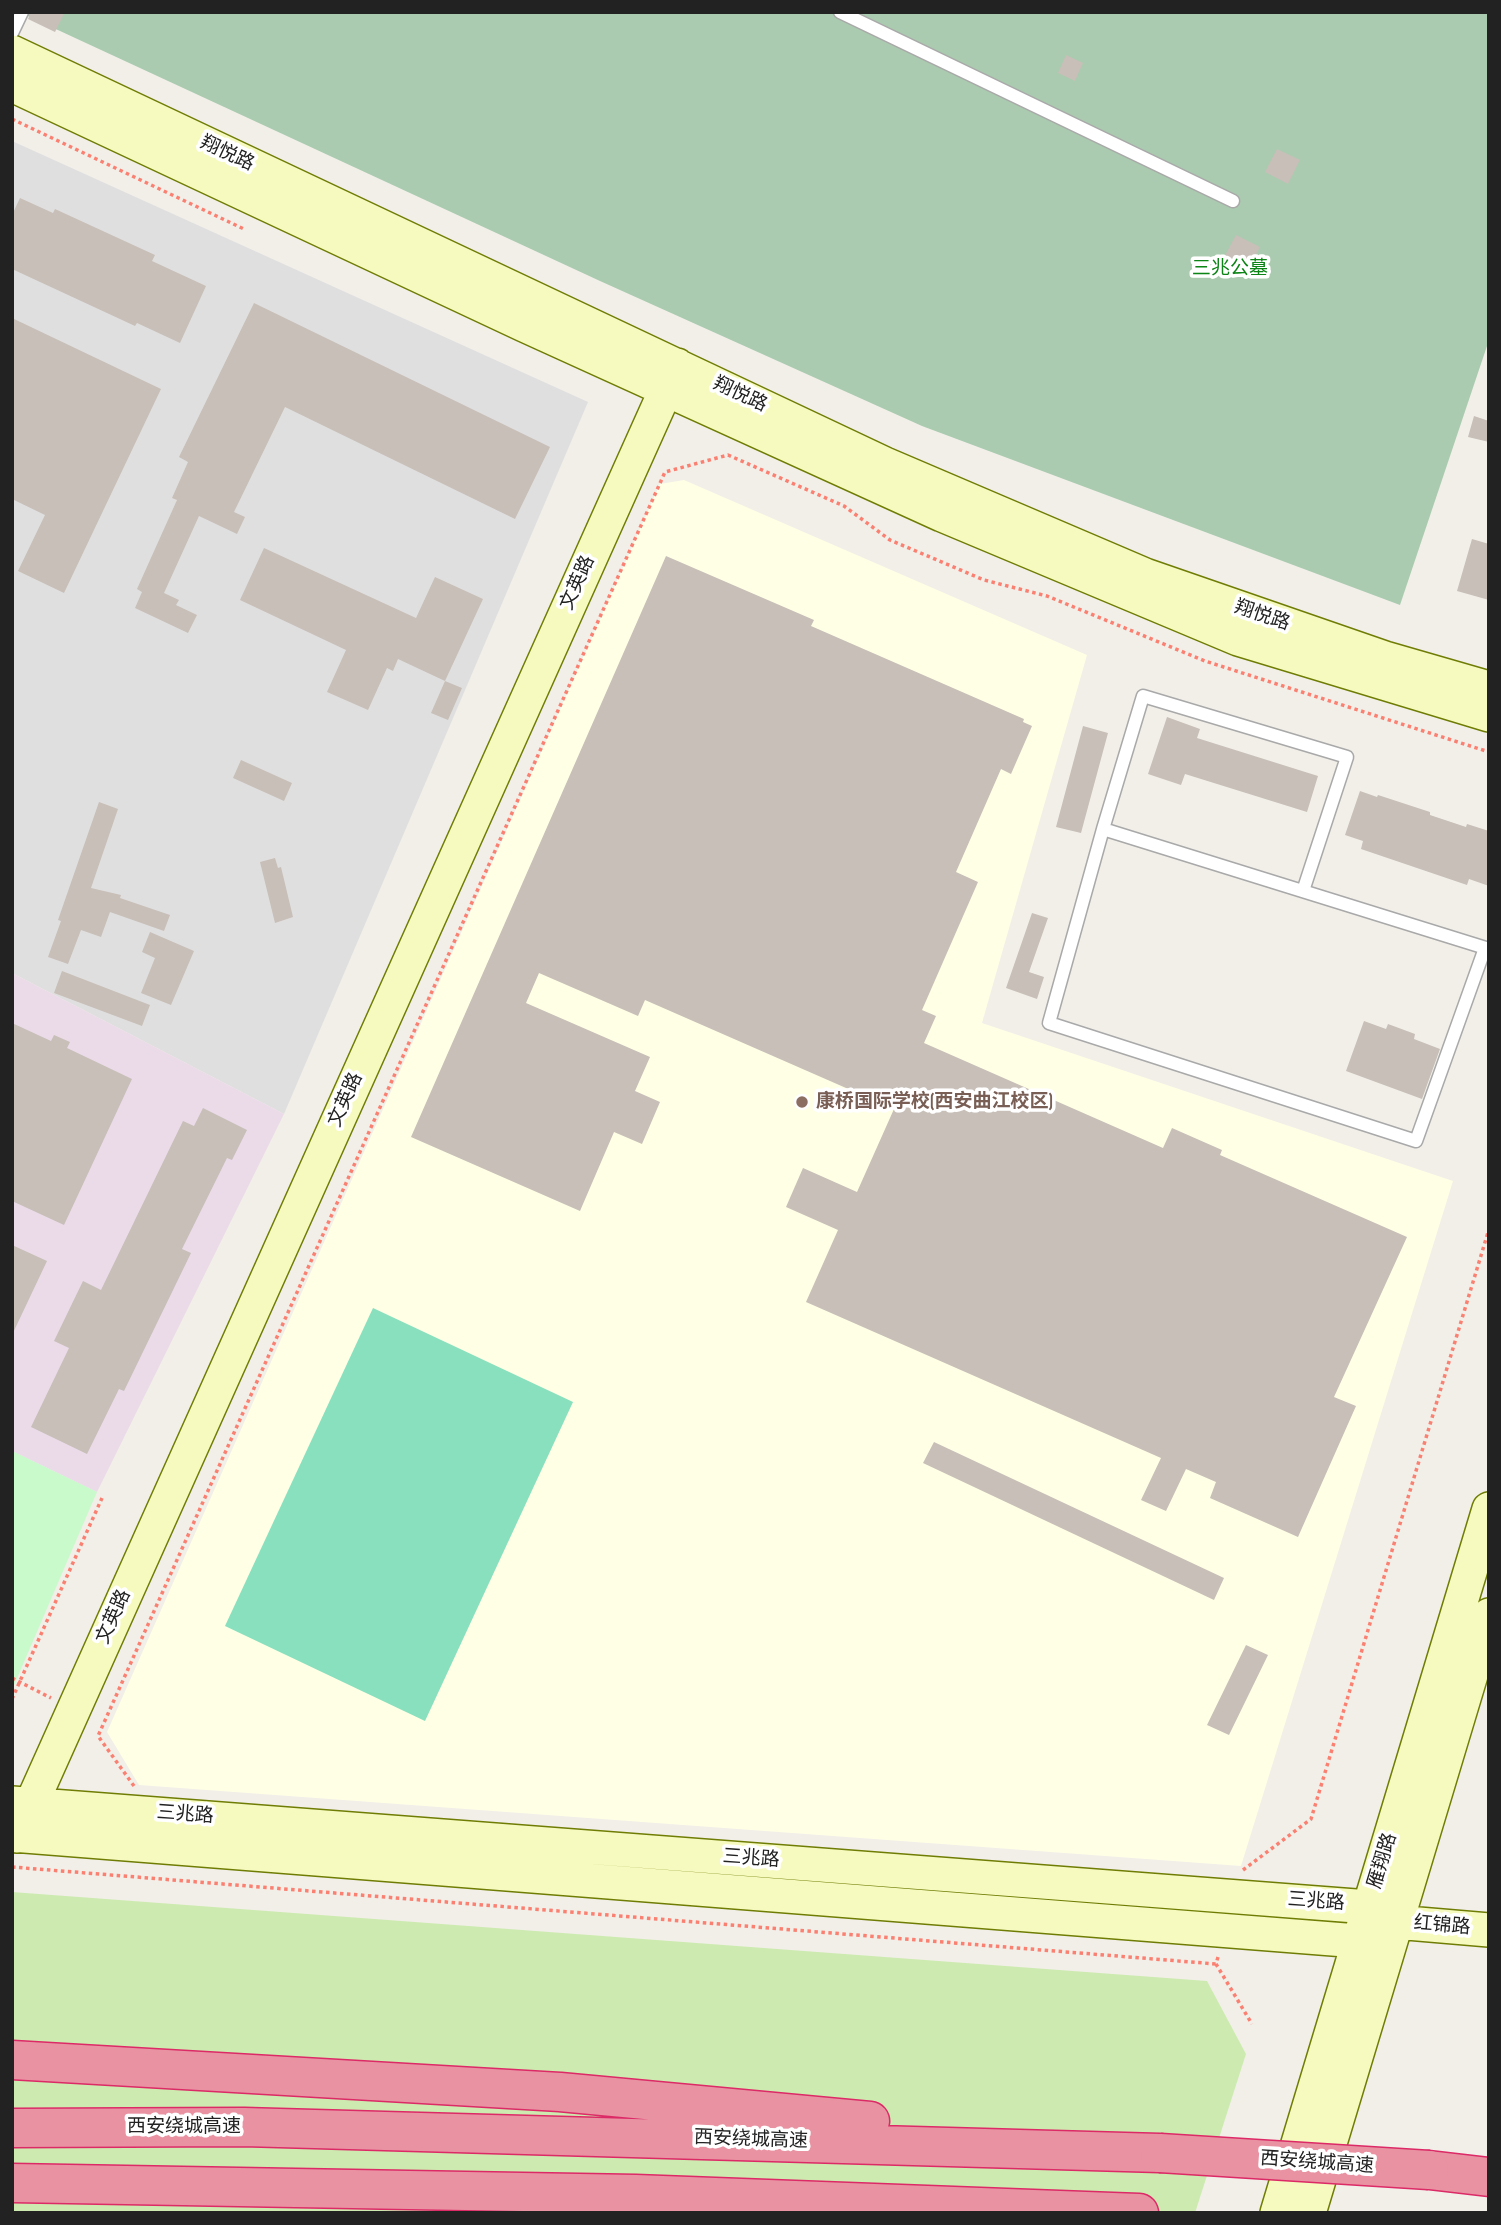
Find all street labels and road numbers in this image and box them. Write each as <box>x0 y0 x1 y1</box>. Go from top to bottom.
street label: 翔悦路 <box>196 132 258 176</box>
street label: 翔悦路 <box>709 373 771 417</box>
street label: 文英路 <box>556 552 600 614</box>
street label: 翔悦路 <box>1231 596 1293 636</box>
street label: 文英路 <box>324 1069 368 1131</box>
street label: 文英路 <box>92 1586 136 1648</box>
street label: 三兆路 <box>156 1802 214 1828</box>
street label: 雁翔路 <box>1364 1830 1402 1892</box>
street label: 三兆路 <box>722 1846 780 1872</box>
street label: 三兆路 <box>1287 1889 1345 1915</box>
street label: 红锦路 <box>1413 1912 1471 1940</box>
street label: 西安绕城高速 <box>127 2116 241 2138</box>
street label: 西安绕城高速 <box>694 2127 808 2153</box>
street label: 西安绕城高速 <box>1259 2148 1375 2178</box>

